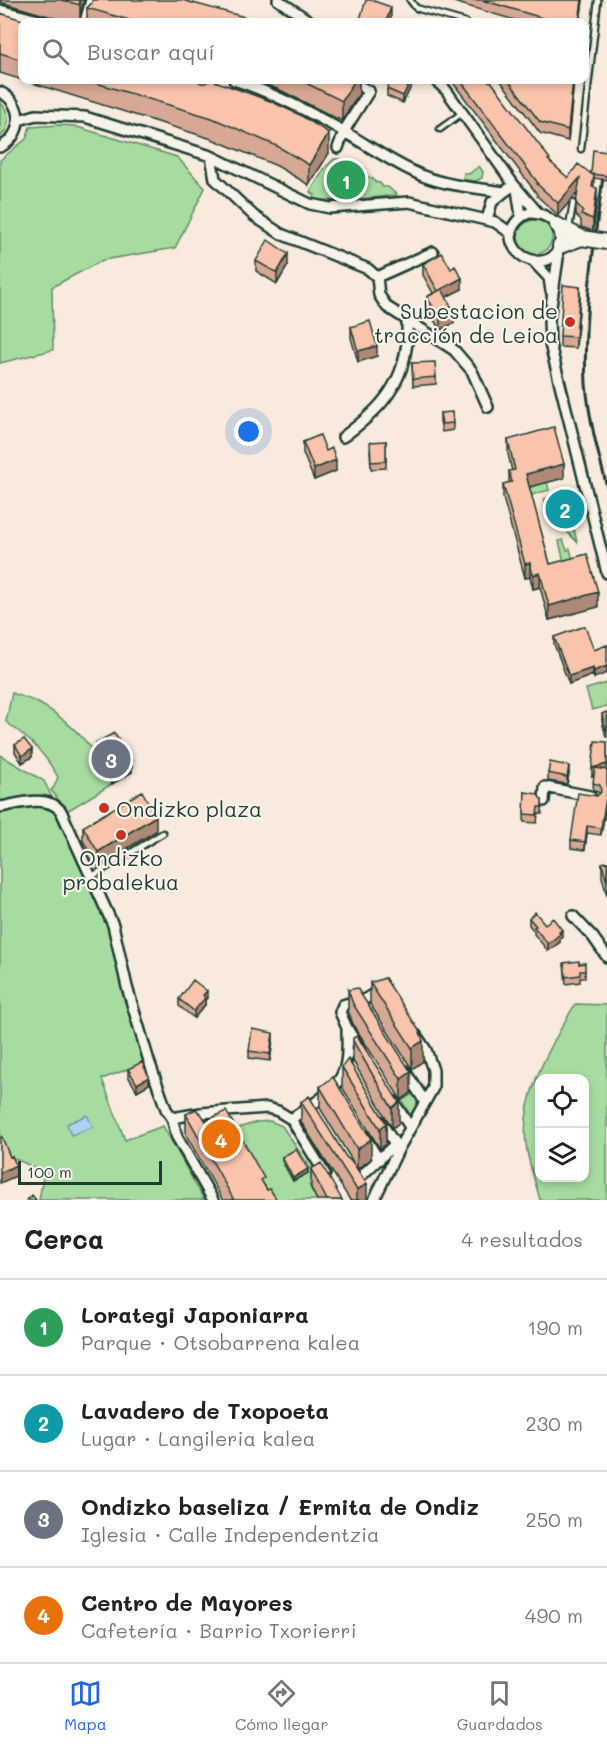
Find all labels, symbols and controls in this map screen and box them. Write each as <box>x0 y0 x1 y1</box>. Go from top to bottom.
search box <box>18 18 589 84</box>
icon: search <box>39 35 72 68</box>
text: Buscar aquí <box>87 37 215 66</box>
pin: 1 <box>326 158 366 202</box>
place label: Subestacion de tracción de Leioa <box>374 297 558 348</box>
marker: Subestacion de tracción de Leioa <box>563 315 577 329</box>
your location <box>234 417 263 446</box>
pin: 2 <box>546 486 584 532</box>
pin: 3 <box>92 736 130 782</box>
place label: Ondizko plaza <box>116 795 262 822</box>
marker: Ondizko plaza <box>97 801 111 815</box>
marker: Ondizko probalekua <box>114 828 128 842</box>
place label: Ondizko probalekua <box>63 844 179 895</box>
map controls <box>535 1074 589 1182</box>
button: locate <box>535 1074 589 1128</box>
pin: 4 <box>202 1116 240 1162</box>
button: layers <box>535 1128 589 1182</box>
scale bar <box>18 1158 162 1186</box>
text: 100 m <box>27 1161 72 1182</box>
text: Cerca <box>24 1222 104 1256</box>
text: 4 resultados <box>461 1226 583 1252</box>
text: Lorategi Japoniarra <box>81 1300 309 1329</box>
text: 1 <box>39 1314 48 1340</box>
text: 190 m <box>528 1314 583 1340</box>
text: Parque · Otsobarrena kalea <box>81 1329 360 1355</box>
text: Lavadero de Txopoeta <box>81 1396 329 1425</box>
text: 2 <box>38 1410 49 1436</box>
text: 230 m <box>525 1410 583 1436</box>
text: Lugar · Langileria kalea <box>81 1425 315 1451</box>
text: Ondizko baseliza / Ermita de Ondiz <box>81 1492 479 1521</box>
text: 3 <box>38 1506 50 1532</box>
text: 250 m <box>526 1506 583 1532</box>
text: Iglesia · Calle Independentzia <box>81 1521 379 1547</box>
text: Centro de Mayores <box>81 1588 293 1617</box>
text: 4 <box>37 1602 50 1628</box>
text: 490 m <box>525 1602 583 1628</box>
text: Cafetería · Barrio Txorierri <box>81 1617 357 1643</box>
tab: Mapa <box>64 1677 107 1734</box>
tab: Cómo llegar <box>235 1677 328 1734</box>
tab: Guardados <box>457 1677 543 1734</box>

